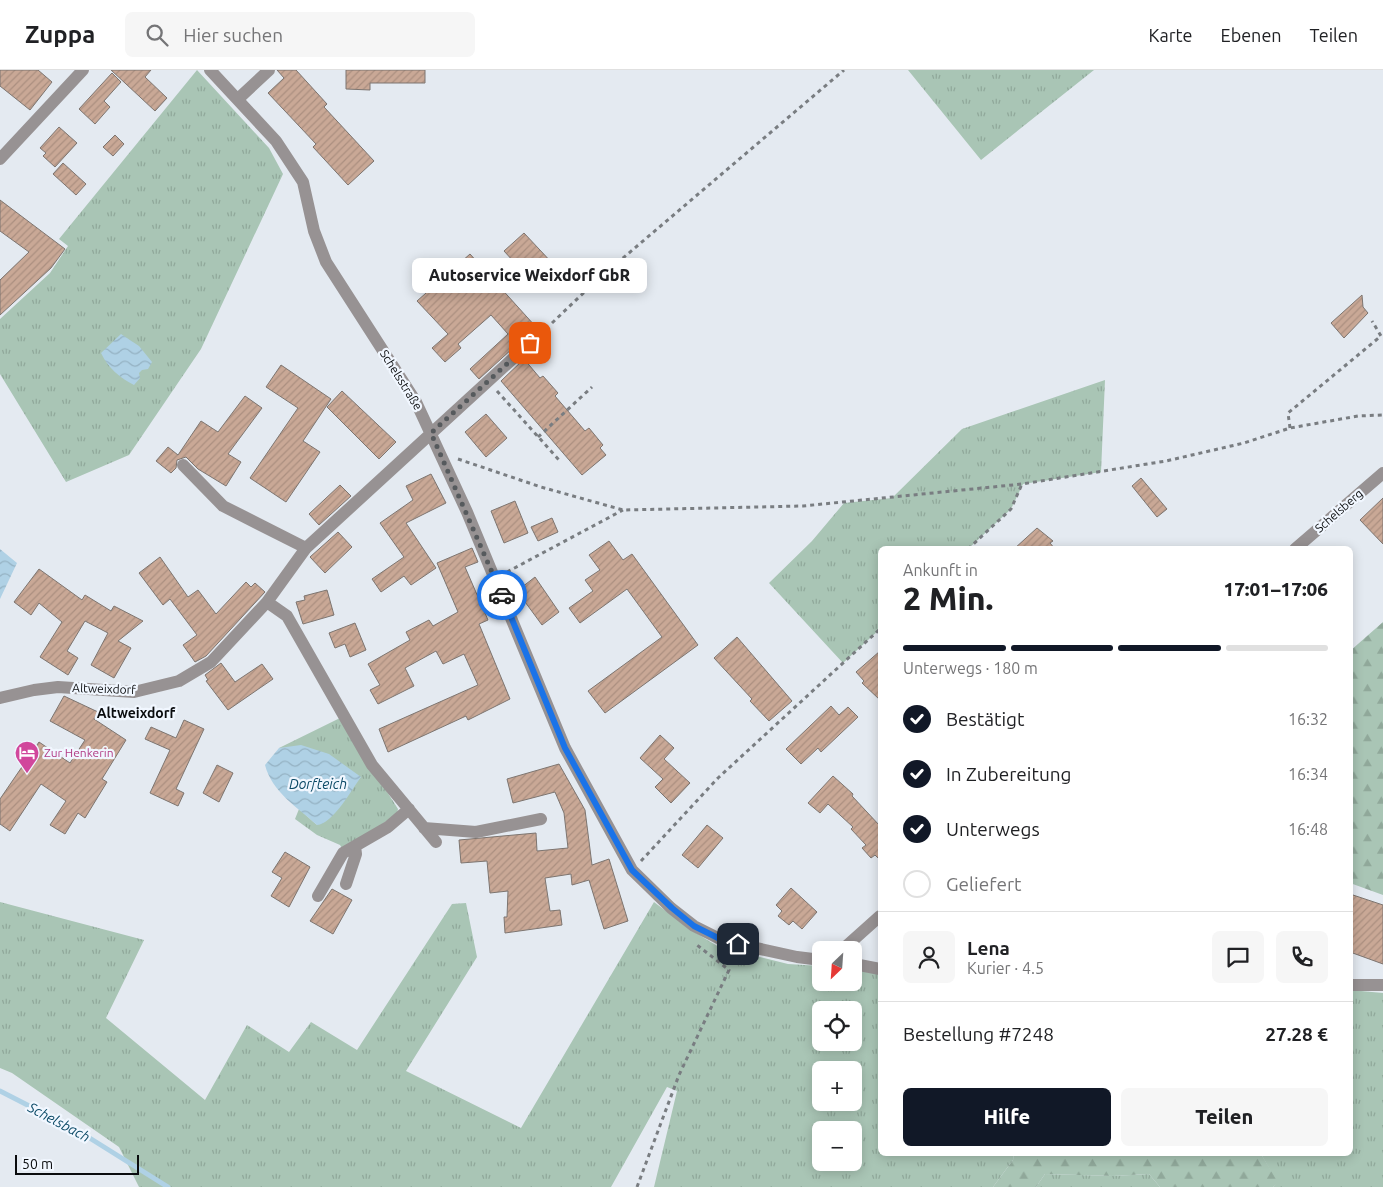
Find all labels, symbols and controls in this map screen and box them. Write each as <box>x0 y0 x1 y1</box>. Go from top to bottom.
search box <box>125 12 475 57</box>
text: Zuppa <box>25 21 95 48</box>
icon: search <box>143 21 171 49</box>
text: Hier suchen <box>183 24 283 46</box>
text: Karte <box>1149 25 1193 45</box>
text: Ebenen <box>1221 25 1282 45</box>
text: Teilen <box>1310 25 1358 45</box>
callout: Autoservice Weixdorf GbR <box>412 258 648 293</box>
text: Autoservice Weixdorf GbR <box>429 266 630 284</box>
pin <box>509 322 551 364</box>
icon: bag <box>516 329 544 357</box>
street label: Schelsstraße <box>378 347 425 412</box>
street label: Schelsberg <box>1312 486 1365 535</box>
text: Ankunft in <box>903 561 978 579</box>
courier <box>477 570 527 620</box>
text: 17:01–17:06 <box>1223 578 1328 600</box>
text: 2 Min. <box>903 580 993 616</box>
icon: car <box>488 581 516 609</box>
text: Unterwegs · 180 m <box>903 659 1038 677</box>
street label: Altweixdorf <box>72 681 136 696</box>
district label: Altweixdorf <box>97 705 176 721</box>
icon: check <box>903 705 931 733</box>
text: Bestätigt <box>946 708 1024 730</box>
text: 16:32 <box>1288 710 1328 728</box>
hotel icon: Zur Henkerin <box>14 740 40 774</box>
place label: Zur Henkerin <box>44 746 114 759</box>
icon: check <box>903 760 931 788</box>
text: In Zubereitung <box>946 763 1072 785</box>
text: 16:34 <box>1288 765 1328 783</box>
water label: Dorfteich <box>289 776 347 792</box>
icon: check <box>903 815 931 843</box>
text: Unterwegs <box>946 818 1040 840</box>
text: 16:48 <box>1288 820 1328 838</box>
text: Geliefert <box>946 873 1022 895</box>
pin <box>717 923 759 965</box>
icon: home <box>724 930 752 958</box>
button: person <box>903 931 955 983</box>
button: chat <box>1212 931 1264 983</box>
button: phone <box>1276 931 1328 983</box>
text: Lena <box>967 937 1010 959</box>
north arrow <box>812 941 862 991</box>
map controls <box>812 941 862 1171</box>
text: Kurier · 4.5 <box>967 959 1044 977</box>
button: locate <box>812 1001 862 1051</box>
text: Bestellung #7248 <box>903 1023 1054 1045</box>
text: 27.28 € <box>1265 1023 1328 1045</box>
button: + <box>812 1061 862 1111</box>
button: Hilfe <box>903 1088 1111 1146</box>
button: Teilen <box>1121 1088 1328 1146</box>
water label: Schelsbach <box>24 1099 93 1145</box>
button: − <box>812 1121 862 1171</box>
scale bar <box>15 1152 139 1175</box>
text: 50 m <box>22 1156 53 1172</box>

